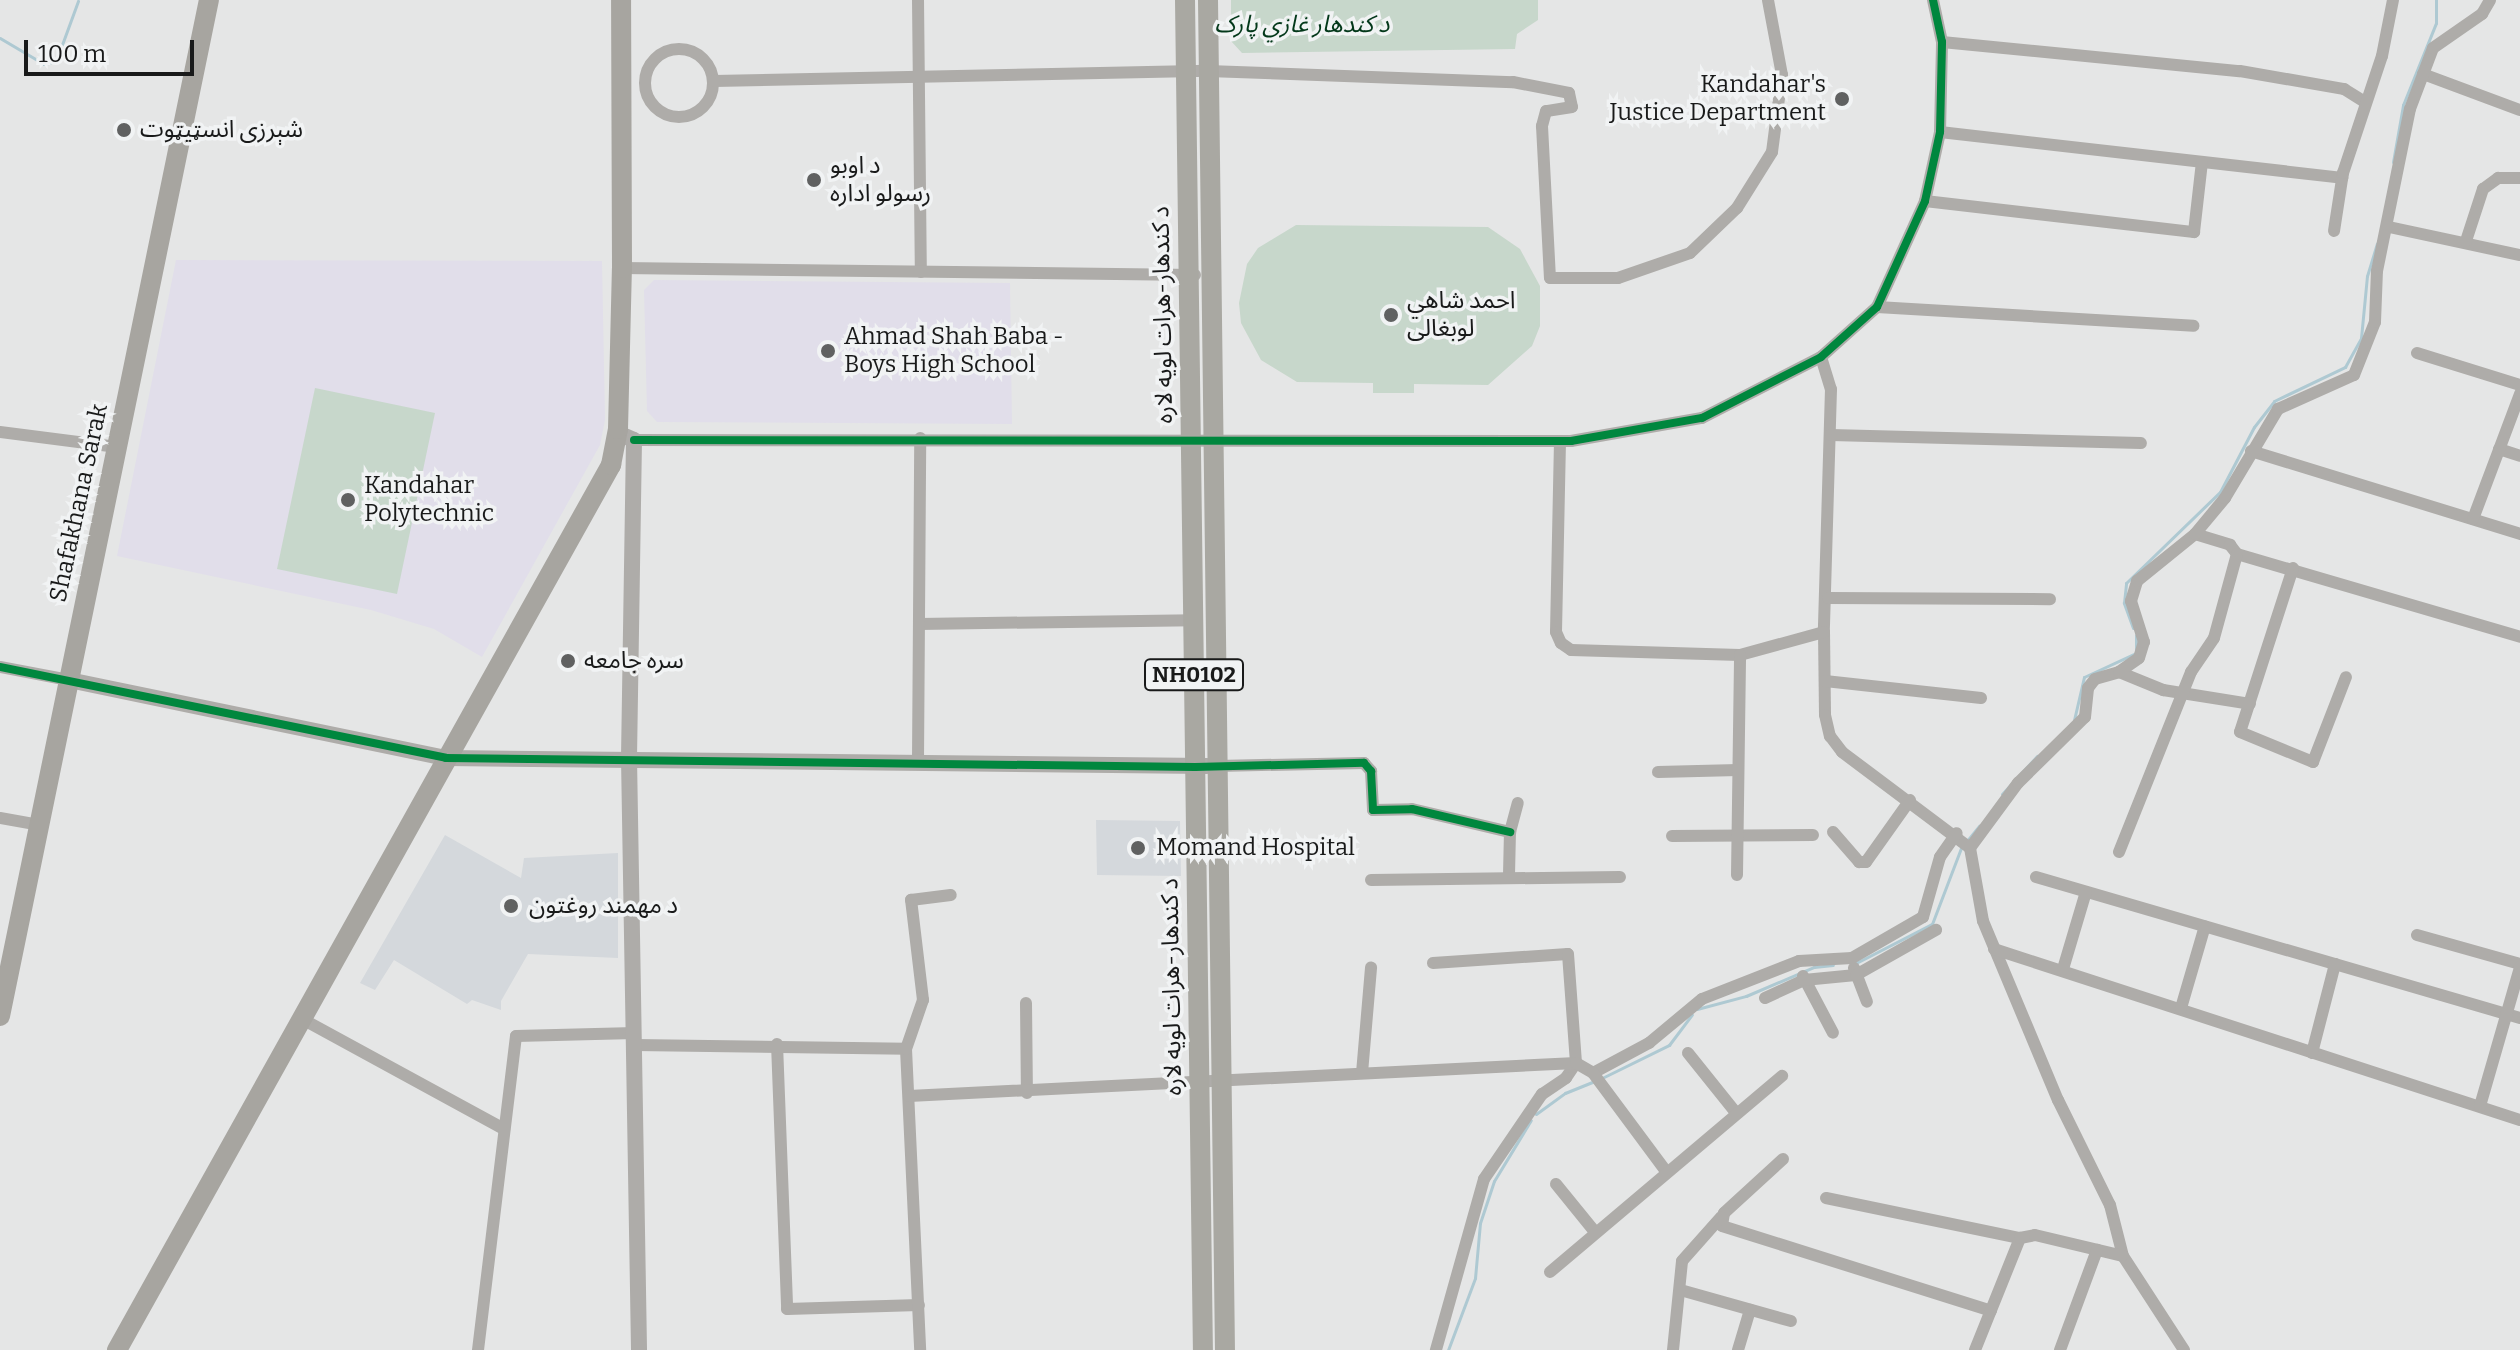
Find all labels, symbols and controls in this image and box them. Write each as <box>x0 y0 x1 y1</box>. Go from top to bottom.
park label: د کندهار غازي پارک <box>1215 11 1389 39</box>
scale bar <box>28 24 198 74</box>
text: 100 m <box>38 40 106 68</box>
place label: Kandahar's Justice Department <box>1610 71 1826 127</box>
marker: Kandahar's Justice Department <box>1833 90 1851 108</box>
place label: شېرزی انسټيټوت <box>140 116 303 144</box>
marker: شېرزی انسټيټوت <box>115 121 133 139</box>
place label: د اوبو رسولو اداره <box>830 152 931 208</box>
marker: د اوبو رسولو اداره <box>805 171 823 189</box>
street label: د کندهار-هرات لويه لاره <box>1147 206 1179 424</box>
place label: احمد شاهي لوبغالی <box>1407 287 1516 343</box>
marker: احمد شاهي لوبغالی <box>1382 306 1400 324</box>
place label: Ahmad Shah Baba - Boys High School <box>844 323 1064 379</box>
marker: Ahmad Shah Baba - Boys High School <box>819 342 837 360</box>
street label: Shafakhana Sarak <box>44 401 114 605</box>
place label: Kandahar Polytechnic <box>364 472 494 528</box>
marker: Kandahar Polytechnic <box>339 491 357 509</box>
place label: سره جامعه <box>584 647 684 675</box>
marker: سره جامعه <box>559 652 577 670</box>
road number: NH0102 <box>1144 657 1244 693</box>
place label: Momand Hospital <box>1156 834 1355 862</box>
marker: Momand Hospital <box>1127 837 1149 859</box>
street label: د کندهار-هرات لويه لاره <box>1156 878 1188 1096</box>
place label: د مهمند روغتون <box>529 892 678 920</box>
marker: د مهمند روغتون <box>500 895 522 917</box>

